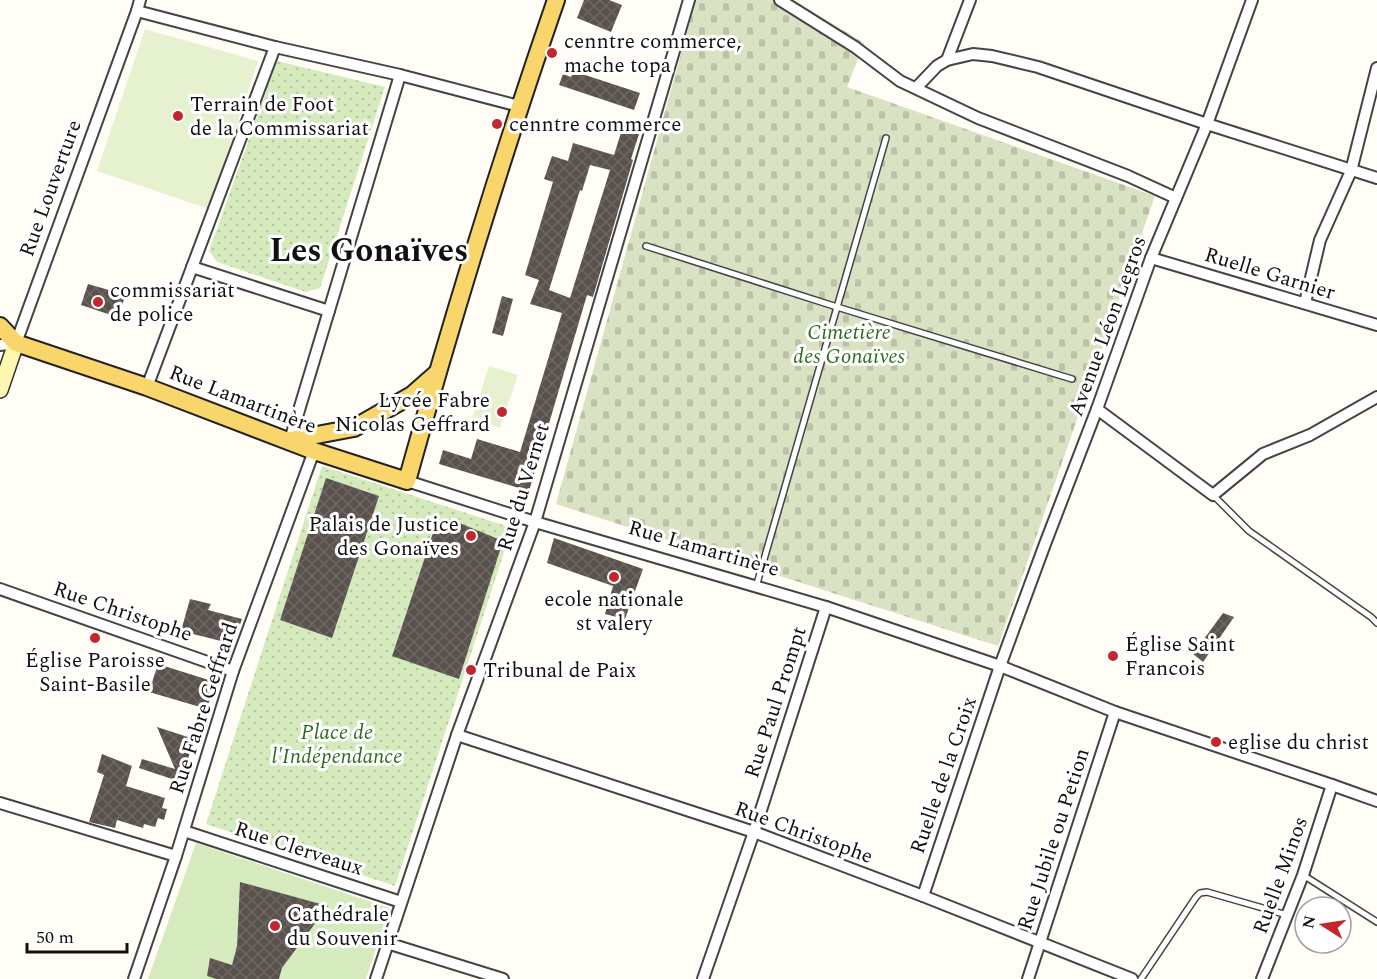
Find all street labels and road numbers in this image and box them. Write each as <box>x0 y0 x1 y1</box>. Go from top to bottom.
street label: Rue Louverture <box>11 115 91 261</box>
street label: Avenue Léon Legros <box>1060 231 1156 421</box>
street label: Ruelle Garnier <box>1200 239 1339 309</box>
street label: Rue Lamartinère <box>164 357 321 443</box>
street label: Rue du Vernet <box>489 419 559 555</box>
street label: Rue Lamartinère <box>624 512 783 586</box>
street label: Rue Christophe <box>49 573 197 651</box>
street label: Rue Fabre Geffrard <box>161 618 247 798</box>
street label: Rue Paul Prompt <box>736 622 816 782</box>
street label: Ruelle de la Croix <box>902 692 986 858</box>
street label: Rue Jubile ou Petion <box>1009 744 1099 935</box>
street label: Rue Christophe <box>730 793 877 873</box>
street label: Ruelle Minos <box>1245 812 1317 939</box>
street label: Rue Clerveaux <box>230 813 367 885</box>

